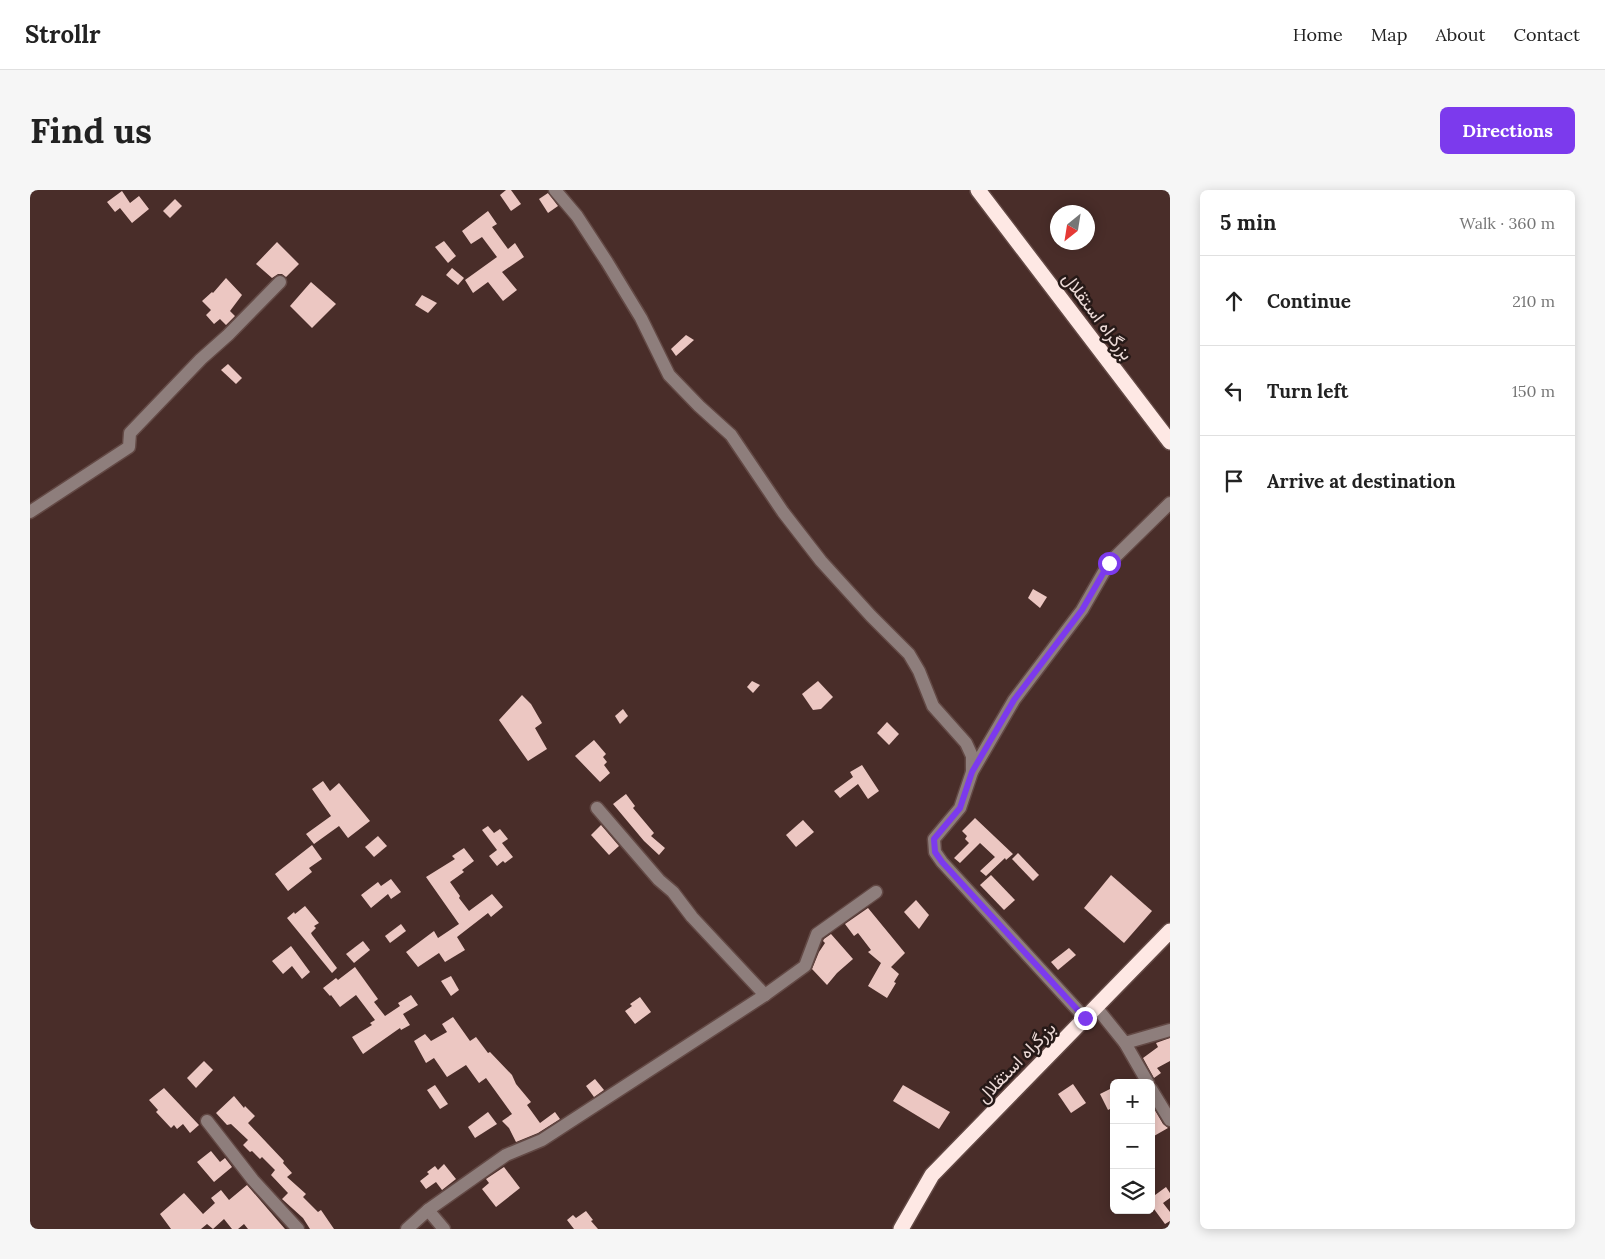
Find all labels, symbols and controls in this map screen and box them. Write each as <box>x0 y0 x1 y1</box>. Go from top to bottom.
text: Strollr <box>25 19 100 50</box>
text: Home <box>1293 23 1343 46</box>
text: Map <box>1371 23 1407 46</box>
text: About <box>1435 23 1485 46</box>
text: Contact <box>1513 23 1580 46</box>
button: Directions <box>1440 107 1575 154</box>
text: Find us <box>30 108 152 153</box>
north arrow <box>1050 205 1095 250</box>
text: 5 min <box>1220 209 1276 236</box>
text: Walk · 360 m <box>1459 213 1555 233</box>
street label: بزرگراه استقلال <box>1058 268 1138 364</box>
icon: ahead <box>1220 287 1248 315</box>
text: Continue <box>1267 289 1351 313</box>
text: 210 m <box>1512 291 1555 311</box>
icon: left <box>1220 377 1248 405</box>
text: Turn left <box>1267 379 1348 403</box>
text: 150 m <box>1512 381 1555 401</box>
icon: arrive <box>1220 467 1248 495</box>
text: Arrive at destination <box>1267 469 1456 493</box>
route start <box>1098 552 1121 575</box>
route end <box>1074 1007 1097 1030</box>
street label: بزرگراه استقلال <box>972 1017 1060 1107</box>
map controls <box>1110 1079 1155 1214</box>
button: + <box>1110 1079 1155 1124</box>
button: − <box>1110 1124 1155 1169</box>
button: layers <box>1110 1169 1155 1214</box>

